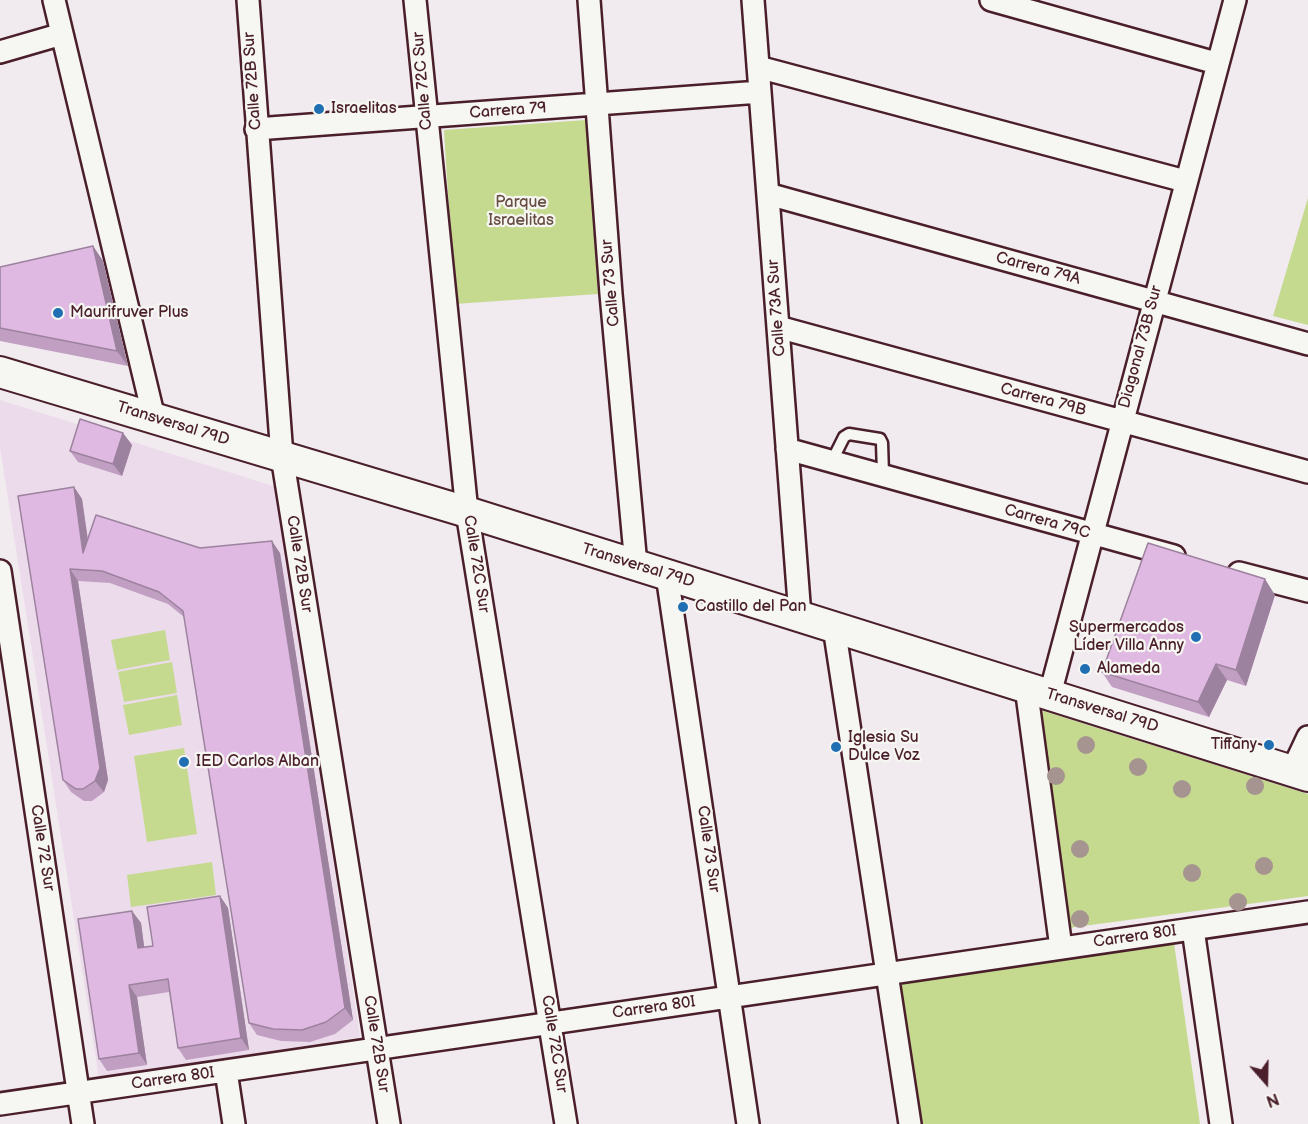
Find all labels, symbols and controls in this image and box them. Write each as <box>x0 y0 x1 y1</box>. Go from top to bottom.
street label: Calle 72B Sur <box>240 31 266 131</box>
street label: Calle 72C Sur <box>409 31 437 131</box>
place label: Israelitas <box>331 99 397 119</box>
street label: Carrera 79 <box>469 99 547 123</box>
marker: Israelitas <box>312 102 326 116</box>
park label: Parque Israelitas <box>488 193 554 231</box>
street label: Calle 73 Sur <box>598 239 624 327</box>
street label: Carrera 79A <box>994 248 1082 290</box>
street label: Calle 73A Sur <box>764 259 790 357</box>
street label: Diagonal 73B Sur <box>1115 284 1167 410</box>
place label: Maurifruver Plus <box>70 303 188 323</box>
marker: Maurifruver Plus <box>51 306 65 320</box>
street label: Carrera 79B <box>998 379 1088 421</box>
street label: Transversal 79D <box>114 398 232 450</box>
street label: Carrera 79C <box>1002 501 1092 543</box>
street label: Calle 72B Sur <box>282 514 316 614</box>
street label: Calle 72C Sur <box>459 514 493 614</box>
street label: Transversal 79D <box>579 540 697 592</box>
place label: Castillo del Pan <box>695 597 806 617</box>
marker: Castillo del Pan <box>676 600 690 614</box>
place label: Supermercados Líder Villa Anny <box>1069 618 1184 656</box>
marker: Supermercados Líder Villa Anny <box>1189 630 1203 644</box>
place label: Alameda <box>1097 659 1160 679</box>
marker: Alameda <box>1078 662 1092 676</box>
street label: Transversal 79D <box>1043 685 1161 737</box>
place label: Iglesia Su Dulce Voz <box>848 728 920 766</box>
place label: Tiffany <box>1211 735 1257 755</box>
marker: Tiffany <box>1262 738 1276 752</box>
marker: Iglesia Su Dulce Voz <box>829 740 843 754</box>
place label: IED Carlos Alban <box>196 752 319 772</box>
marker: IED Carlos Alban <box>177 755 191 769</box>
street label: Calle 72 Sur <box>26 803 58 893</box>
street label: Calle 73 Sur <box>692 804 724 894</box>
street label: Carrera 80I <box>1092 922 1178 952</box>
street label: Carrera 80I <box>611 993 697 1023</box>
street label: Calle 72B Sur <box>359 994 393 1094</box>
street label: Calle 72C Sur <box>537 994 571 1094</box>
north arrow <box>1236 1052 1296 1112</box>
street label: Carrera 80I <box>130 1064 216 1094</box>
text: N <box>1263 1088 1281 1110</box>

